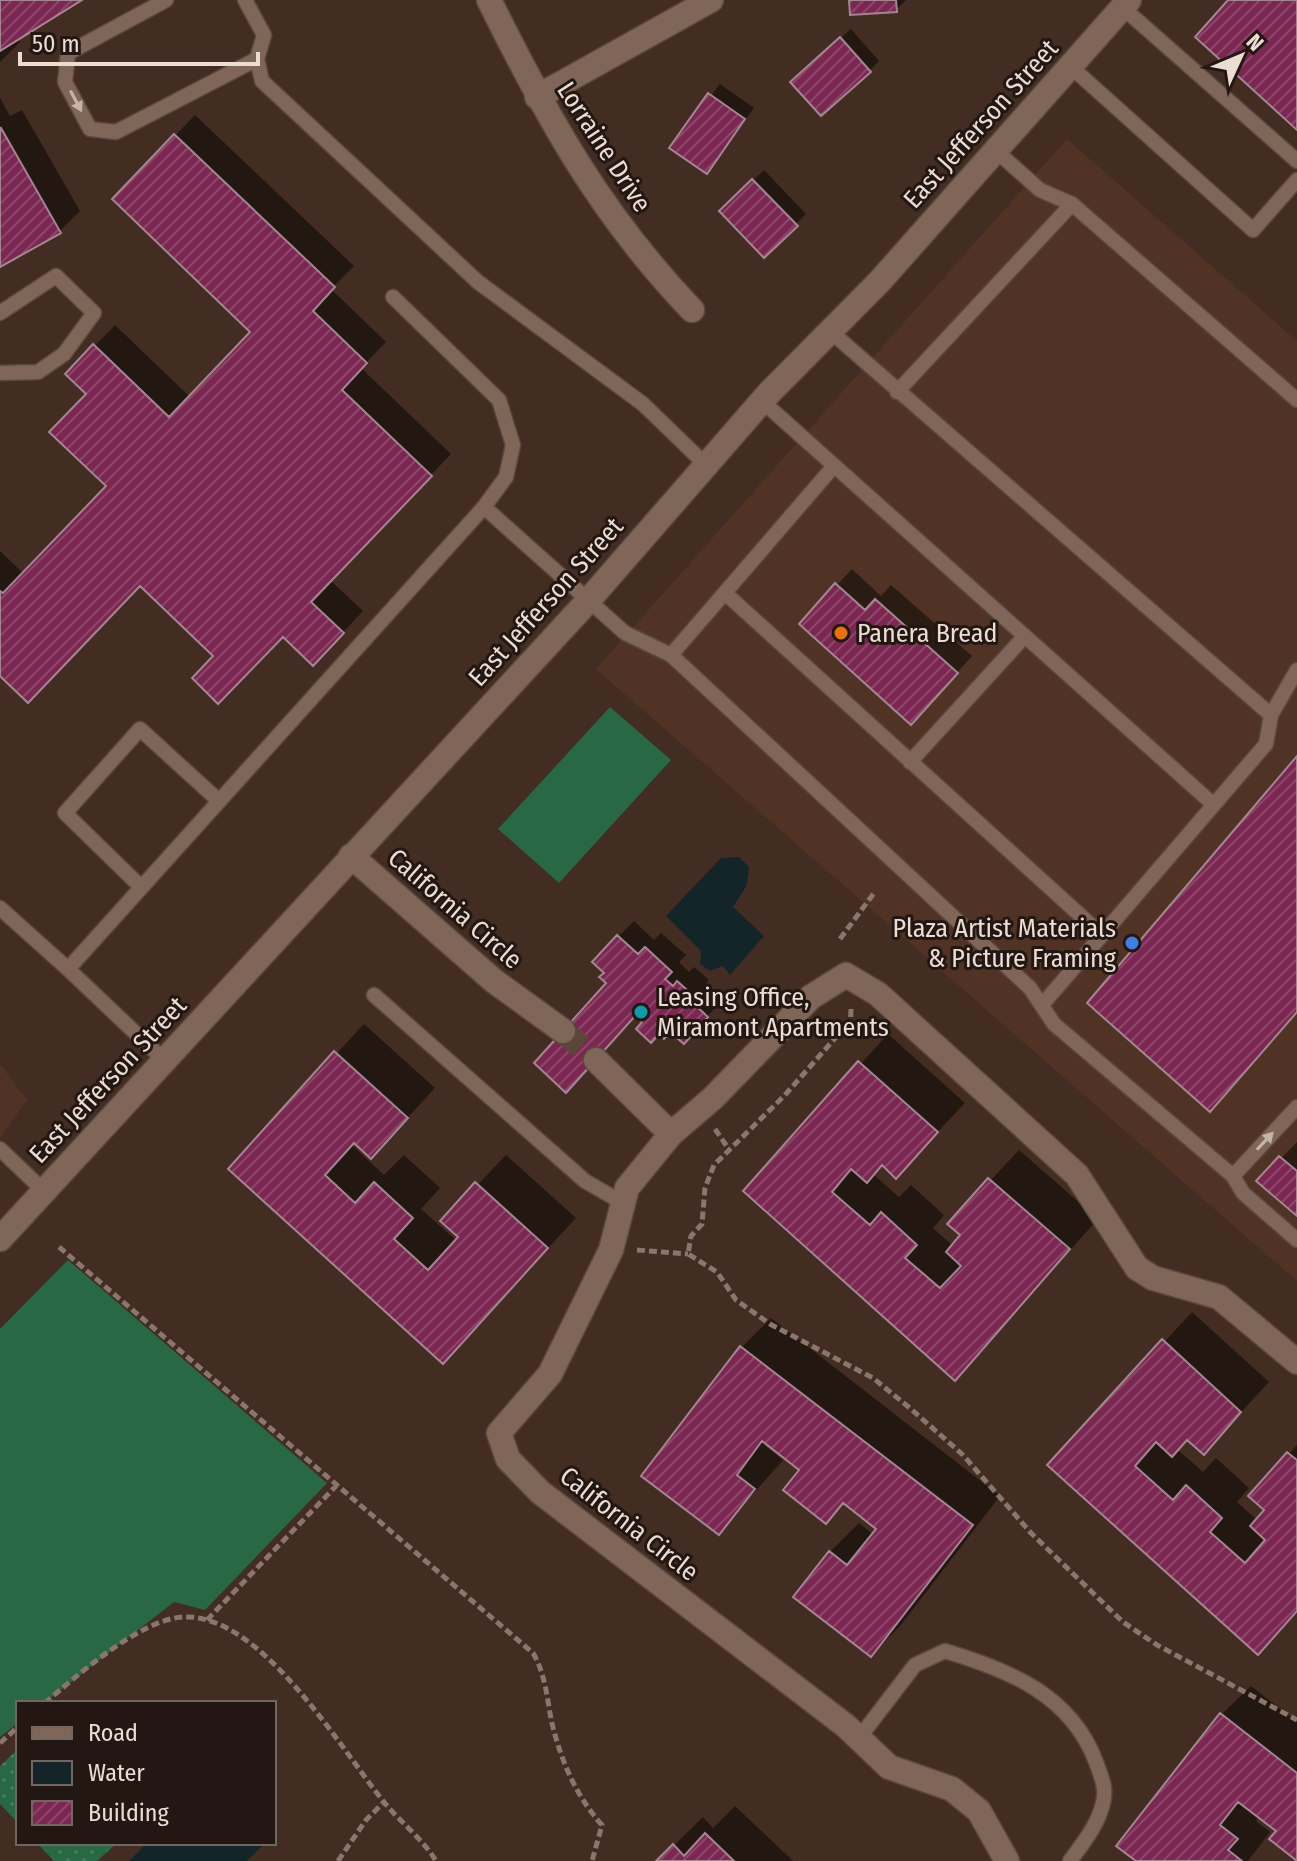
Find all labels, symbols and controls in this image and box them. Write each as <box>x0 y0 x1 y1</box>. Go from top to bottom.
scale bar <box>20 16 258 66</box>
north arrow <box>1201 16 1281 96</box>
text: N <box>1241 28 1269 57</box>
text: 50 m <box>32 30 80 58</box>
street label: East Jefferson Street <box>897 33 1065 215</box>
street label: Lorraine Drive <box>550 76 658 218</box>
one-way arrow <box>69 90 82 113</box>
street label: East Jefferson Street <box>462 511 630 693</box>
place label: Panera Bread <box>857 618 998 649</box>
marker: Panera Bread <box>832 624 850 642</box>
street label: California Circle <box>382 842 528 976</box>
place label: Plaza Artist Materials & Picture Framing <box>893 913 1117 974</box>
marker: Plaza Artist Materials & Picture Framing <box>1123 934 1141 952</box>
place label: Leasing Office, Miramont Apartments <box>657 982 889 1043</box>
street label: East Jefferson Street <box>23 990 193 1169</box>
marker: Leasing Office, Miramont Apartments <box>632 1003 650 1021</box>
one-way arrow <box>1255 1132 1273 1151</box>
street label: California Circle <box>554 1460 704 1588</box>
legend <box>16 1701 276 1845</box>
text: Road <box>88 1719 138 1747</box>
text: Water <box>88 1759 145 1787</box>
text: Building <box>88 1799 170 1827</box>

